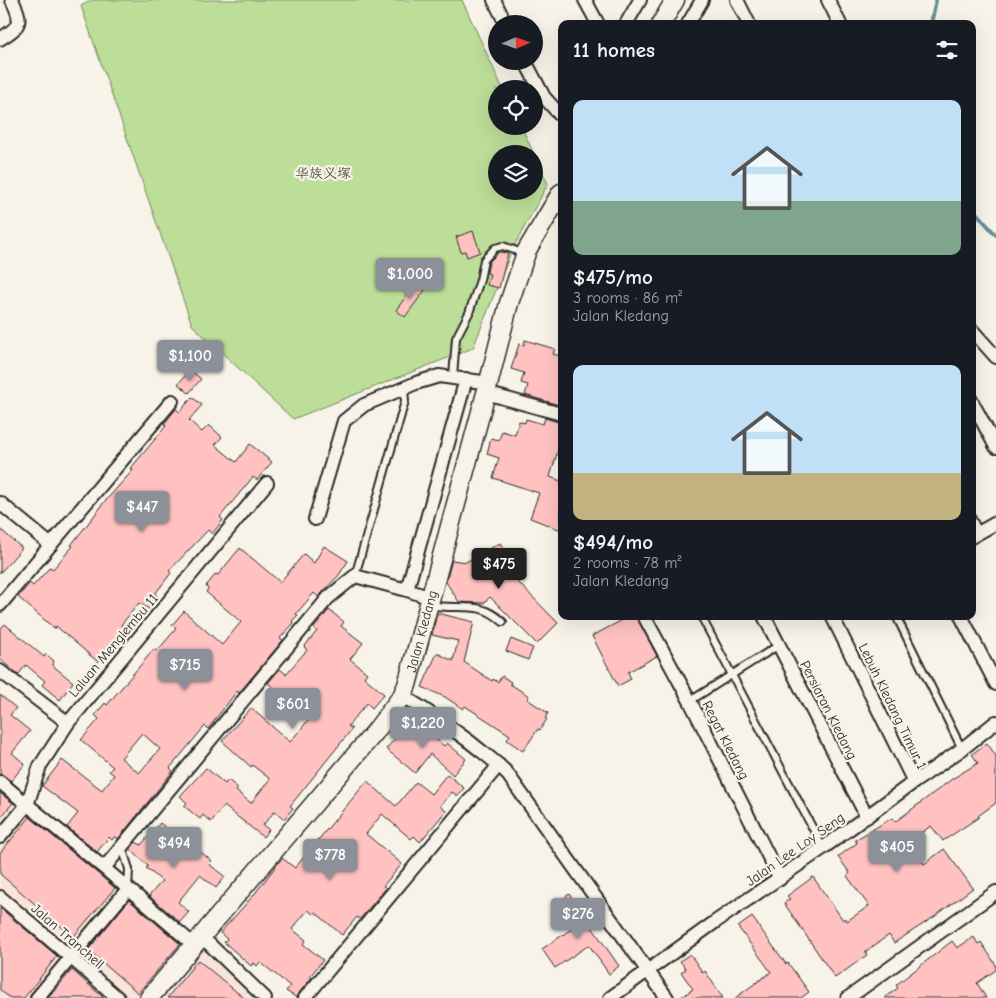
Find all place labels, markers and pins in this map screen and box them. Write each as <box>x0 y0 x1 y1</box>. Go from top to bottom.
pin: $1,000 <box>369 258 451 300</box>
pin: $1,100 <box>149 340 231 382</box>
pin: $447 <box>112 490 172 533</box>
pin: $475 <box>469 548 529 590</box>
pin: $715 <box>155 648 215 691</box>
pin: $601 <box>263 688 323 730</box>
pin: $1,220 <box>382 706 464 749</box>
pin: $494 <box>144 826 204 869</box>
pin: $405 <box>867 830 927 873</box>
pin: $778 <box>300 838 360 881</box>
pin: $276 <box>548 898 608 940</box>

